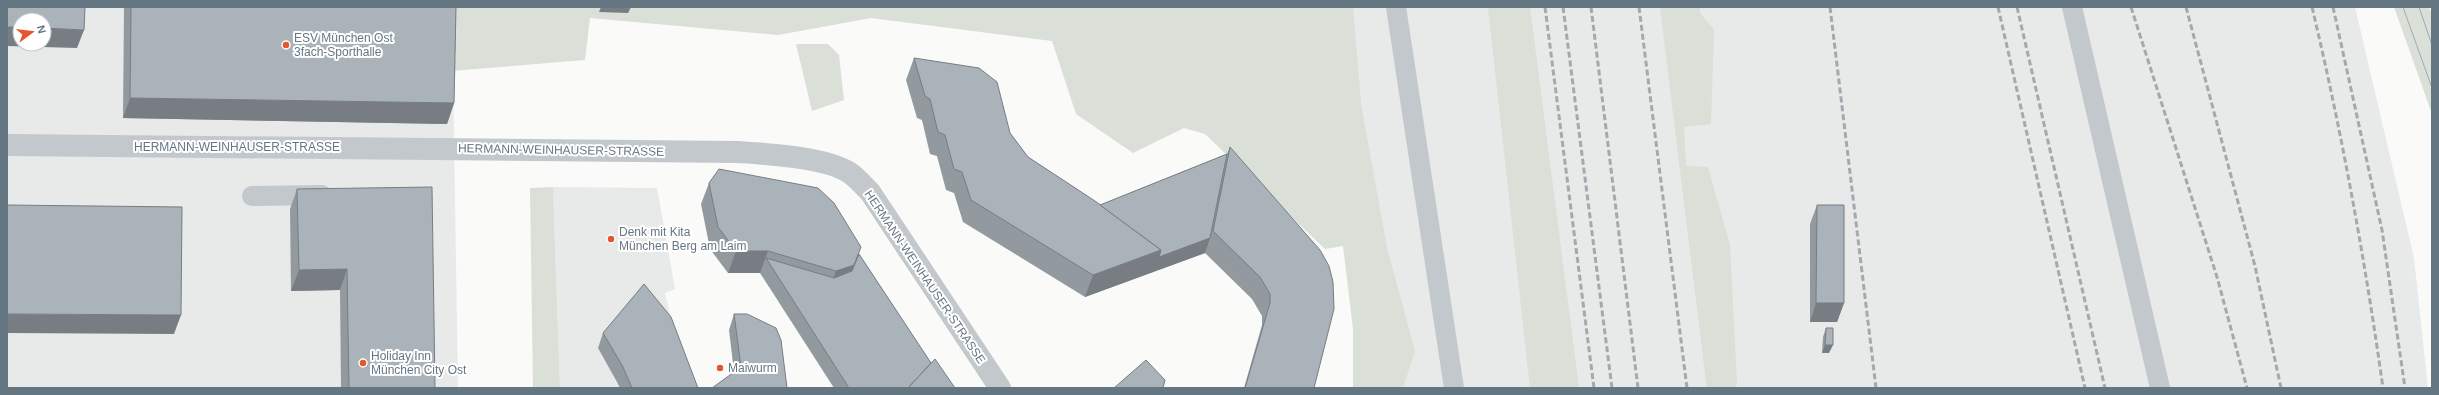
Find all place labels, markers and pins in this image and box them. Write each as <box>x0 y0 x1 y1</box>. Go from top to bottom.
place label: ESV München Ost 3fach-Sporthalle <box>294 31 393 59</box>
marker: ESV München Ost 3fach-Sporthalle <box>281 40 291 50</box>
place label: Denk mit Kita München Berg am Laim <box>619 225 746 253</box>
marker: Denk mit Kita München Berg am Laim <box>606 234 616 244</box>
place label: Holiday Inn München City Ost <box>371 349 467 377</box>
marker: Holiday Inn München City Ost <box>358 358 368 368</box>
place label: Maiwurm <box>728 361 777 375</box>
marker: Maiwurm <box>715 363 725 373</box>

